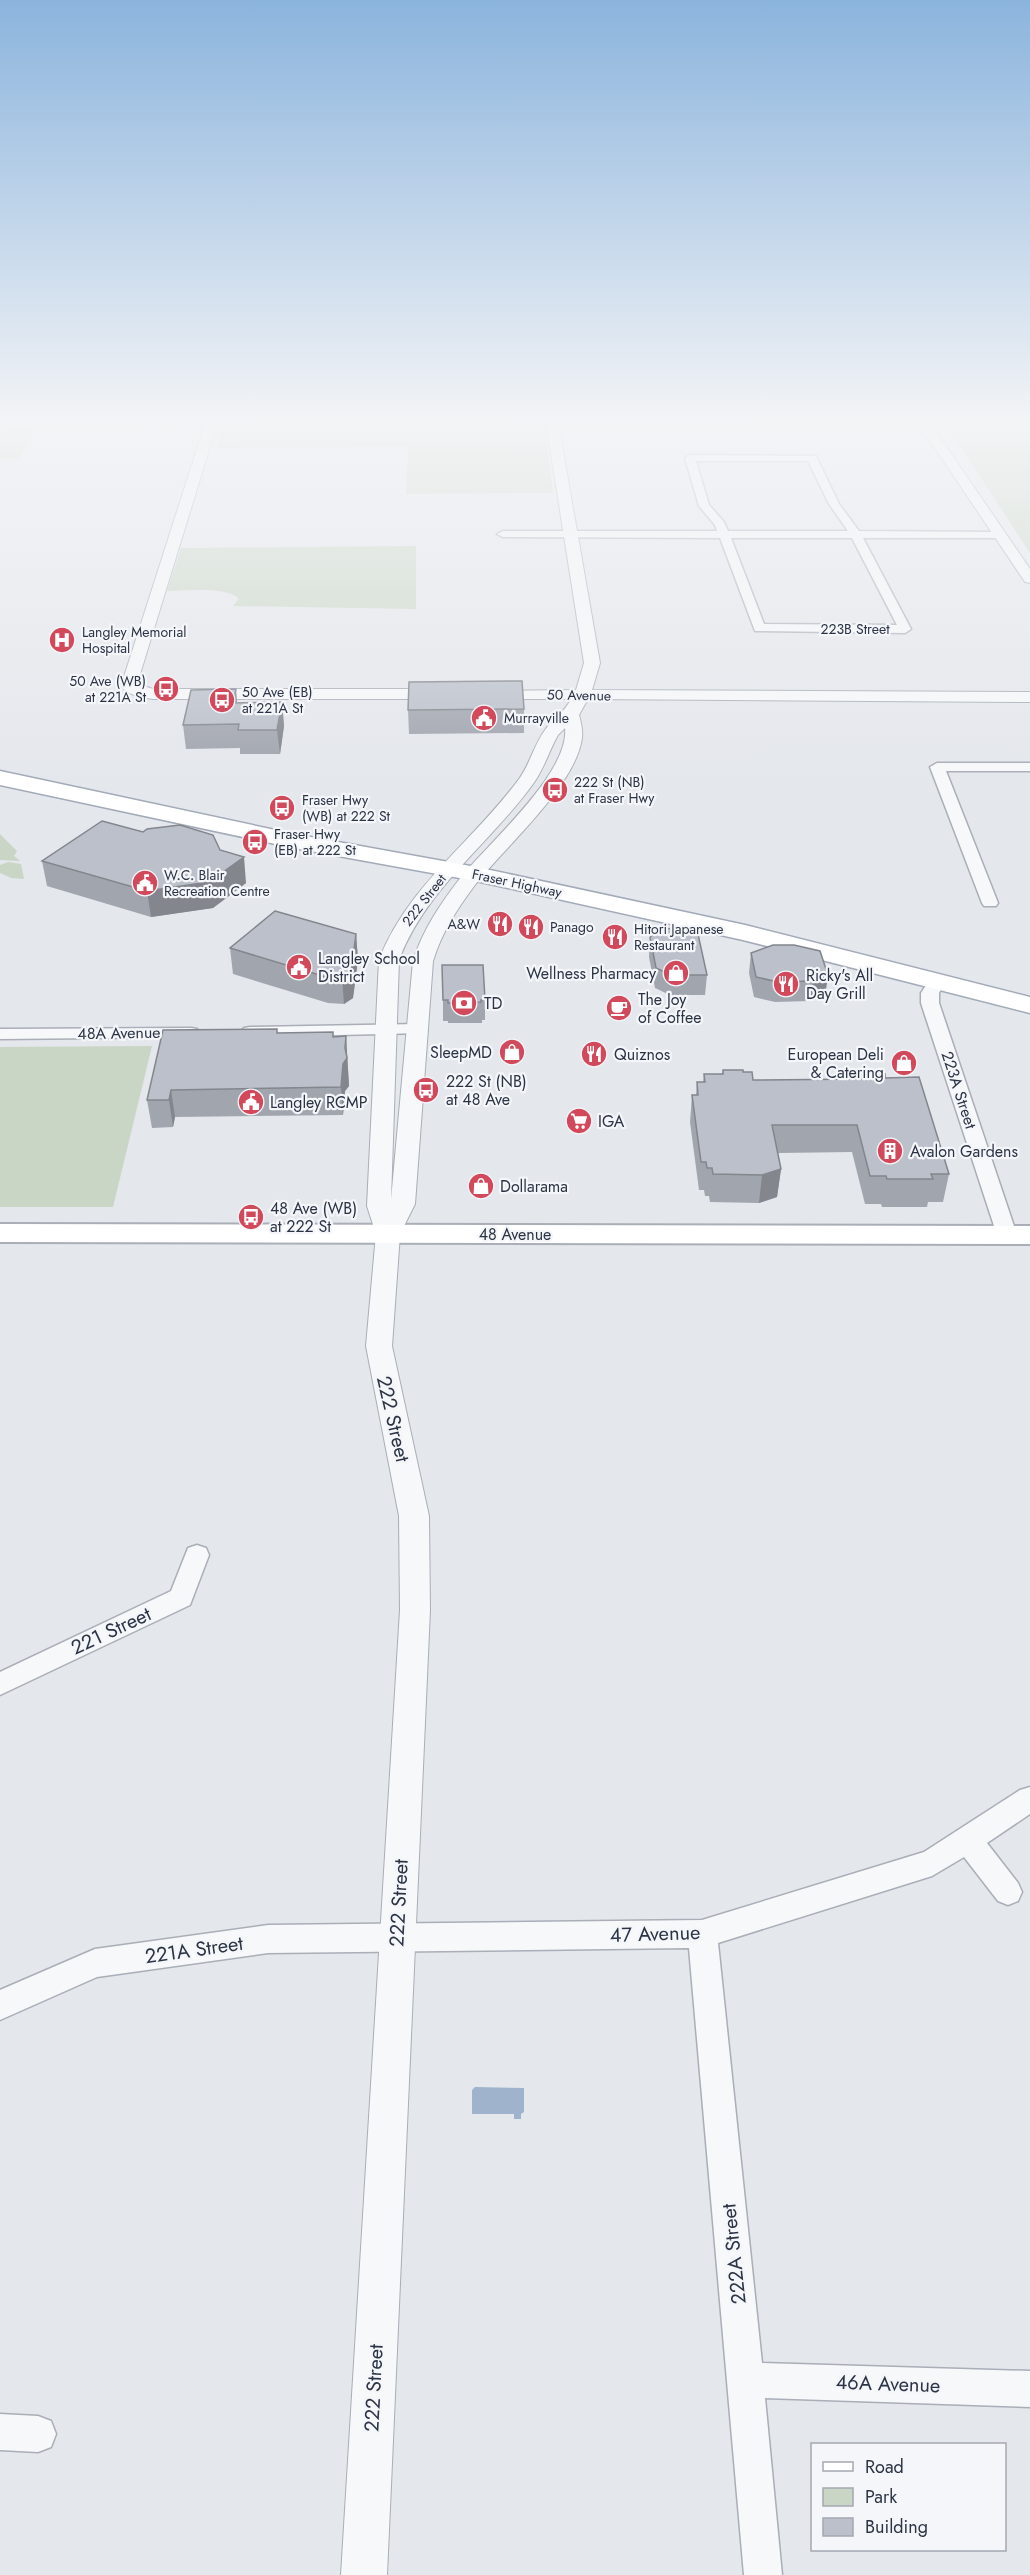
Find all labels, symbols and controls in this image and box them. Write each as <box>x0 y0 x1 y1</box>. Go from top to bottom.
street label: 223B Street <box>821 619 890 639</box>
place label: Langley Memorial Hospital <box>82 622 186 658</box>
hospital icon: Langley Memorial Hospital <box>47 625 77 655</box>
place label: 50 Ave (WB) at 221A St <box>69 671 147 707</box>
bus stop icon: 50 Ave (WB) at 221A St <box>151 674 181 704</box>
place label: 50 Ave (EB) at 221A St <box>242 682 313 718</box>
street label: 50 Avenue <box>547 684 611 706</box>
bus stop icon: 50 Ave (EB) at 221A St <box>207 685 237 715</box>
public building icon: Murrayville <box>469 703 499 733</box>
place label: Murrayville <box>504 708 569 728</box>
place label: 222 St (NB) at Fraser Hwy <box>574 772 655 808</box>
bus stop icon: 222 St (NB) at Fraser Hwy <box>540 775 570 805</box>
place label: Fraser Hwy (WB) at 222 St <box>302 790 391 826</box>
bus stop icon: Fraser Hwy (WB) at 222 St <box>267 793 297 823</box>
place label: Fraser Hwy (EB) at 222 St <box>274 824 356 860</box>
bus stop icon: Fraser Hwy (EB) at 222 St <box>240 827 270 857</box>
street label: Fraser Highway <box>470 864 565 902</box>
place label: W.C. Blair Recreation Centre <box>164 865 270 901</box>
public building icon: W.C. Blair Recreation Centre <box>130 868 160 898</box>
street label: 222 Street <box>397 869 451 930</box>
restaurant icon: A&W <box>485 909 515 939</box>
restaurant icon: Panago <box>516 912 546 942</box>
place label: A&W <box>447 914 480 934</box>
place label: Panago <box>550 917 594 937</box>
place label: Hitori Japanese Restaurant <box>634 919 724 955</box>
restaurant icon: Hitori Japanese Restaurant <box>600 922 630 952</box>
place label: Langley School District <box>318 947 420 988</box>
public building icon: Langley School District <box>284 952 314 982</box>
shop icon: Wellness Pharmacy <box>661 958 691 988</box>
place label: Wellness Pharmacy <box>526 962 657 985</box>
place label: Ricky's All Day Grill <box>806 964 873 1005</box>
restaurant icon: Ricky's All Day Grill <box>771 969 801 999</box>
bank icon: TD <box>449 988 479 1018</box>
place label: The Joy of Coffee <box>638 988 701 1029</box>
place label: TD <box>484 992 502 1015</box>
cafe icon: The Joy of Coffee <box>604 993 634 1023</box>
street label: 48A Avenue <box>77 1021 161 1045</box>
shop icon: SleepMD <box>497 1037 527 1067</box>
restaurant icon: Quiznos <box>579 1039 609 1069</box>
place label: SleepMD <box>430 1041 492 1064</box>
place label: Quiznos <box>614 1043 670 1066</box>
place label: European Deli & Catering <box>788 1043 884 1084</box>
shop icon: European Deli & Catering <box>889 1048 919 1078</box>
street label: 223A Street <box>936 1048 982 1132</box>
place label: 222 St (NB) at 48 Ave <box>446 1070 527 1111</box>
bus stop icon: 222 St (NB) at 48 Ave <box>411 1075 441 1105</box>
public building icon: Langley RCMP <box>236 1087 266 1117</box>
place label: Langley RCMP <box>270 1091 368 1114</box>
supermarket icon: IGA <box>564 1106 594 1136</box>
place label: IGA <box>598 1110 625 1133</box>
building icon: Avalon Gardens <box>875 1136 905 1166</box>
place label: Avalon Gardens <box>910 1140 1018 1163</box>
shop icon: Dollarama <box>466 1171 496 1201</box>
place label: Dollarama <box>500 1175 568 1198</box>
place label: 48 Ave (WB) at 222 St <box>270 1197 357 1238</box>
bus stop icon: 48 Ave (WB) at 222 St <box>236 1202 266 1232</box>
street label: 48 Avenue <box>479 1223 551 1246</box>
street label: 222 Street <box>369 1373 417 1465</box>
street label: 221 Street <box>66 1600 156 1662</box>
street label: 222 Street <box>382 1858 416 1948</box>
street label: 47 Avenue <box>609 1918 701 1950</box>
street label: 221A Street <box>143 1929 245 1971</box>
street label: 222A Street <box>714 2202 754 2306</box>
street label: 222 Street <box>357 2343 391 2433</box>
street label: 46A Avenue <box>835 2368 941 2400</box>
legend <box>811 2443 1006 2551</box>
text: Road <box>865 2454 904 2480</box>
text: Park <box>865 2484 897 2510</box>
text: Building <box>865 2514 928 2540</box>

